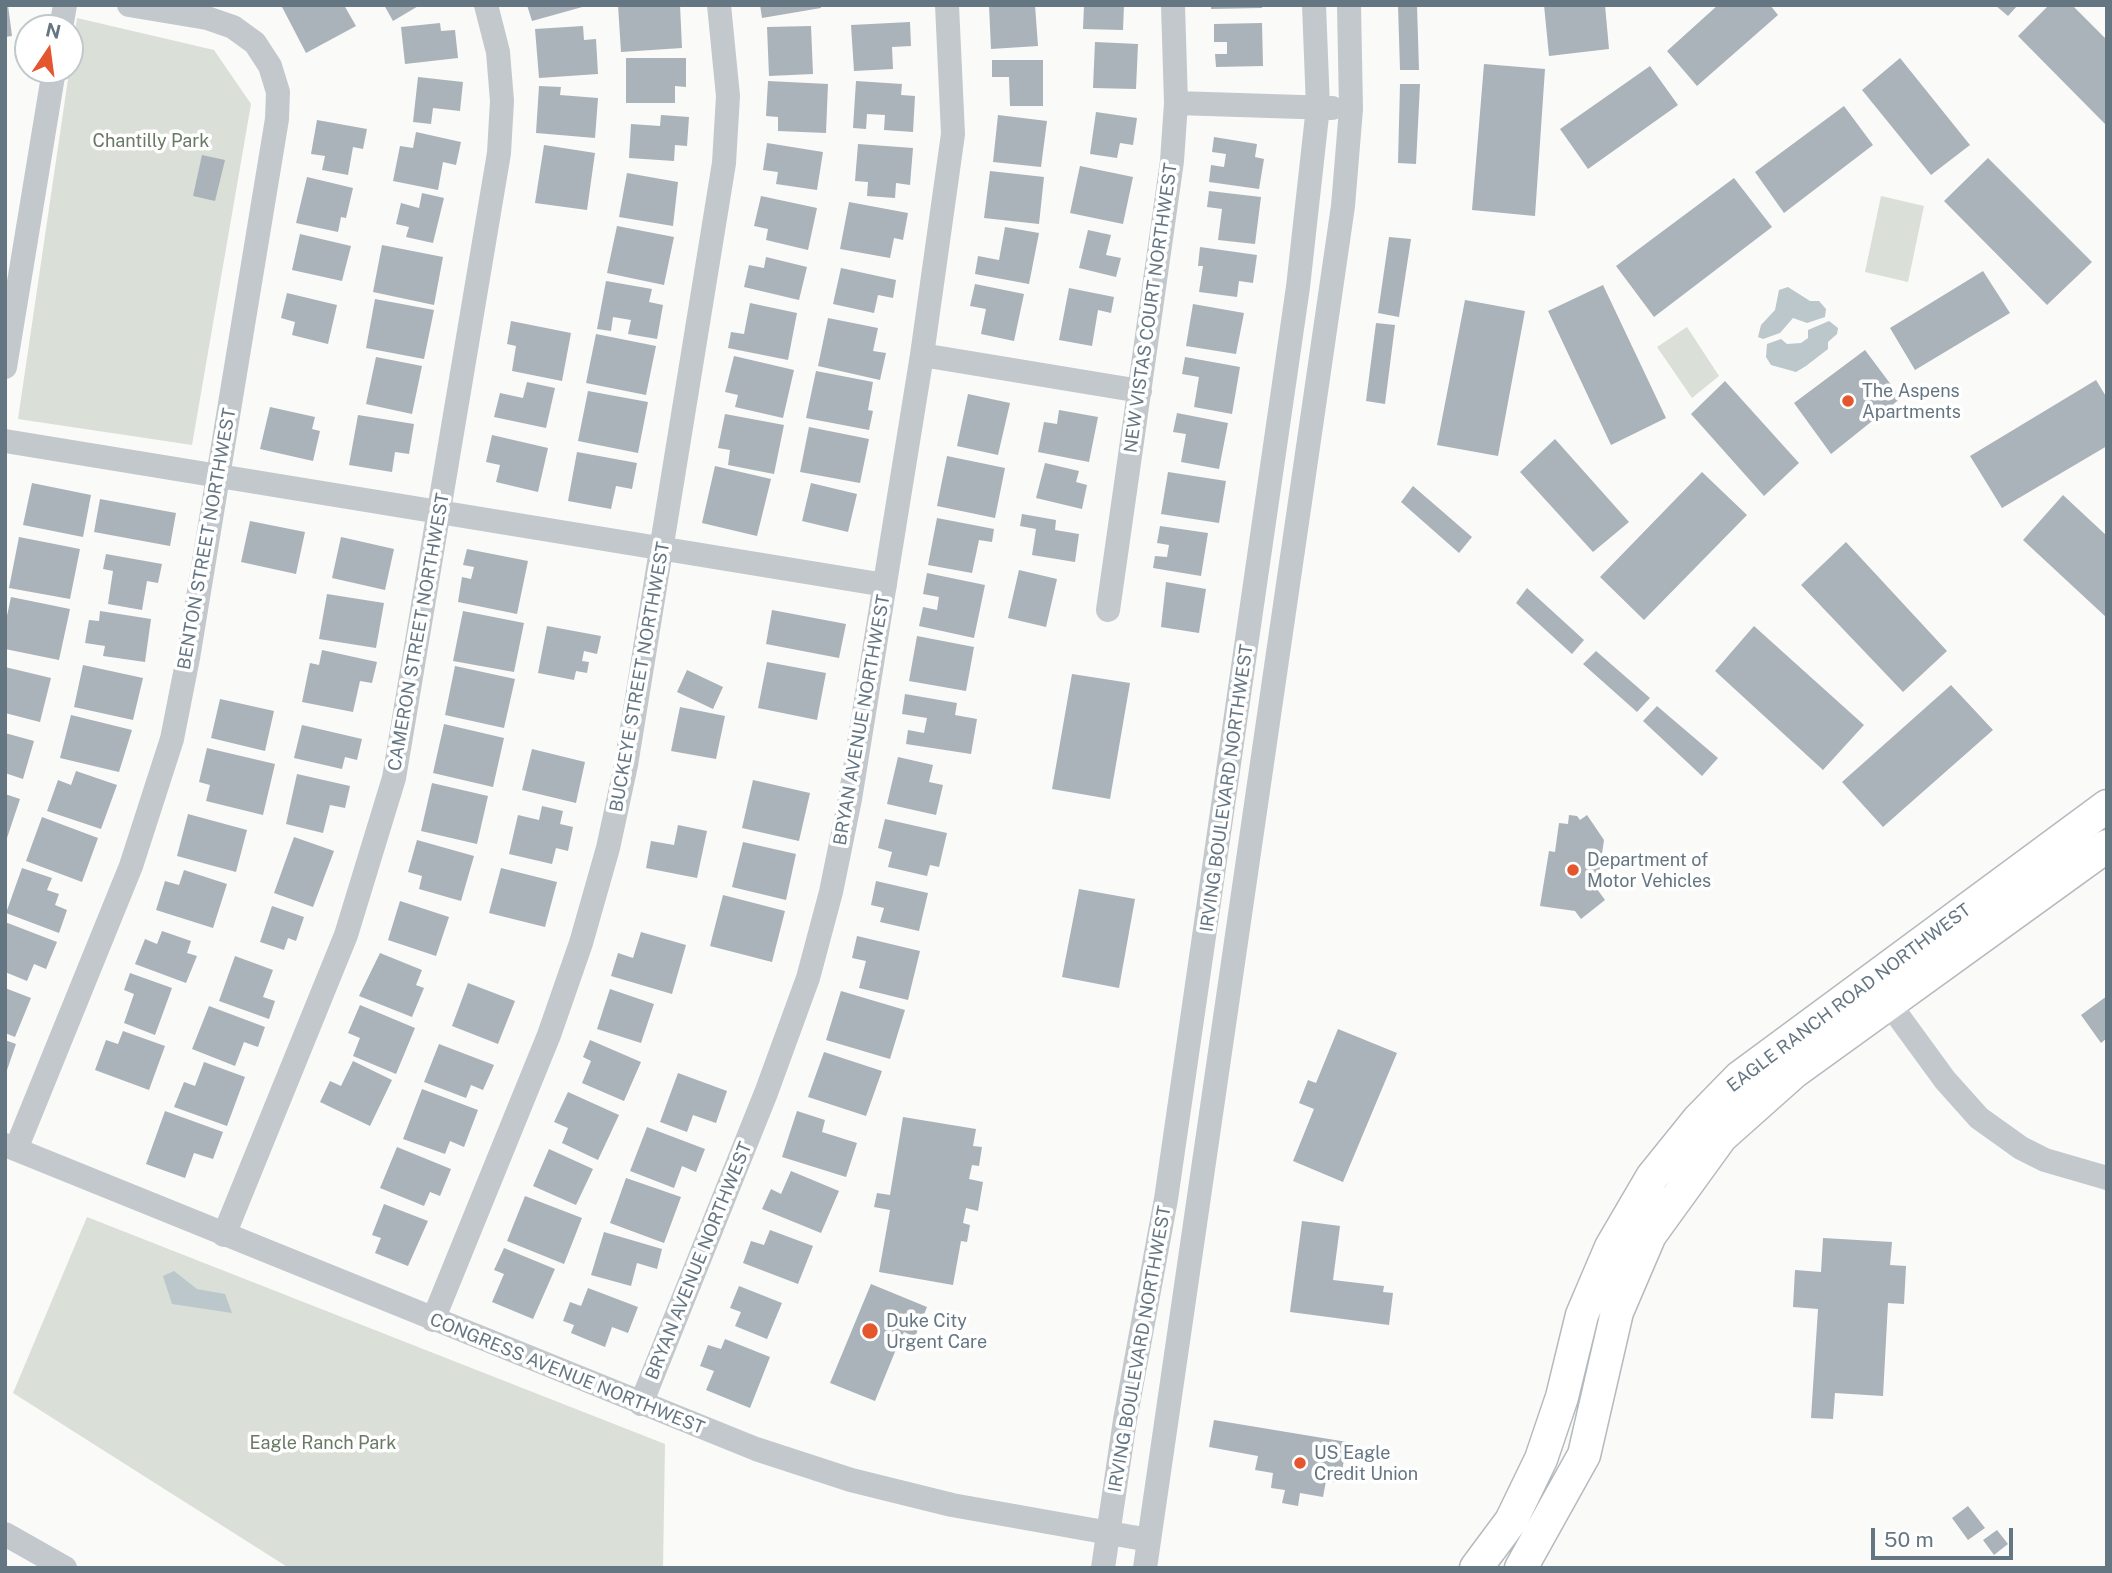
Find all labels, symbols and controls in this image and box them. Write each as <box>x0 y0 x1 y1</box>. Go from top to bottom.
north arrow <box>14 14 84 84</box>
text: N <box>44 18 63 43</box>
park label: Chantilly Park <box>93 130 209 152</box>
street label: NEW VISTAS COURT NORTHWEST <box>1120 162 1182 454</box>
place label: The Aspens Apartments <box>1862 380 1961 422</box>
marker: The Aspens Apartments <box>1840 393 1856 409</box>
street label: BENTON STREET NORTHWEST <box>173 406 241 672</box>
street label: CAMERON STREET NORTHWEST <box>384 491 454 773</box>
street label: BUCKEYE STREET NORTHWEST <box>606 540 674 814</box>
street label: BRYAN AVENUE NORTHWEST <box>829 593 895 847</box>
street label: IRVING BOULEVARD NORTHWEST <box>1196 643 1258 933</box>
place label: Department of Motor Vehicles <box>1587 849 1711 892</box>
marker: Department of Motor Vehicles <box>1565 862 1581 878</box>
street label: EAGLE RANCH ROAD NORTHWEST <box>1723 899 1975 1097</box>
street label: BRYAN AVENUE NORTHWEST <box>641 1139 757 1383</box>
street label: IRVING BOULEVARD NORTHWEST <box>1104 1204 1176 1494</box>
street label: CONGRESS AVENUE NORTHWEST <box>427 1309 707 1439</box>
place label: Duke City Urgent Care <box>886 1310 987 1352</box>
marker: Duke City Urgent Care <box>860 1321 880 1341</box>
park label: Eagle Ranch Park <box>250 1432 396 1454</box>
place label: US Eagle Credit Union <box>1314 1442 1418 1484</box>
marker: US Eagle Credit Union <box>1292 1455 1308 1471</box>
scale bar <box>1874 1514 2016 1558</box>
text: 50 m <box>1884 1527 1934 1552</box>

